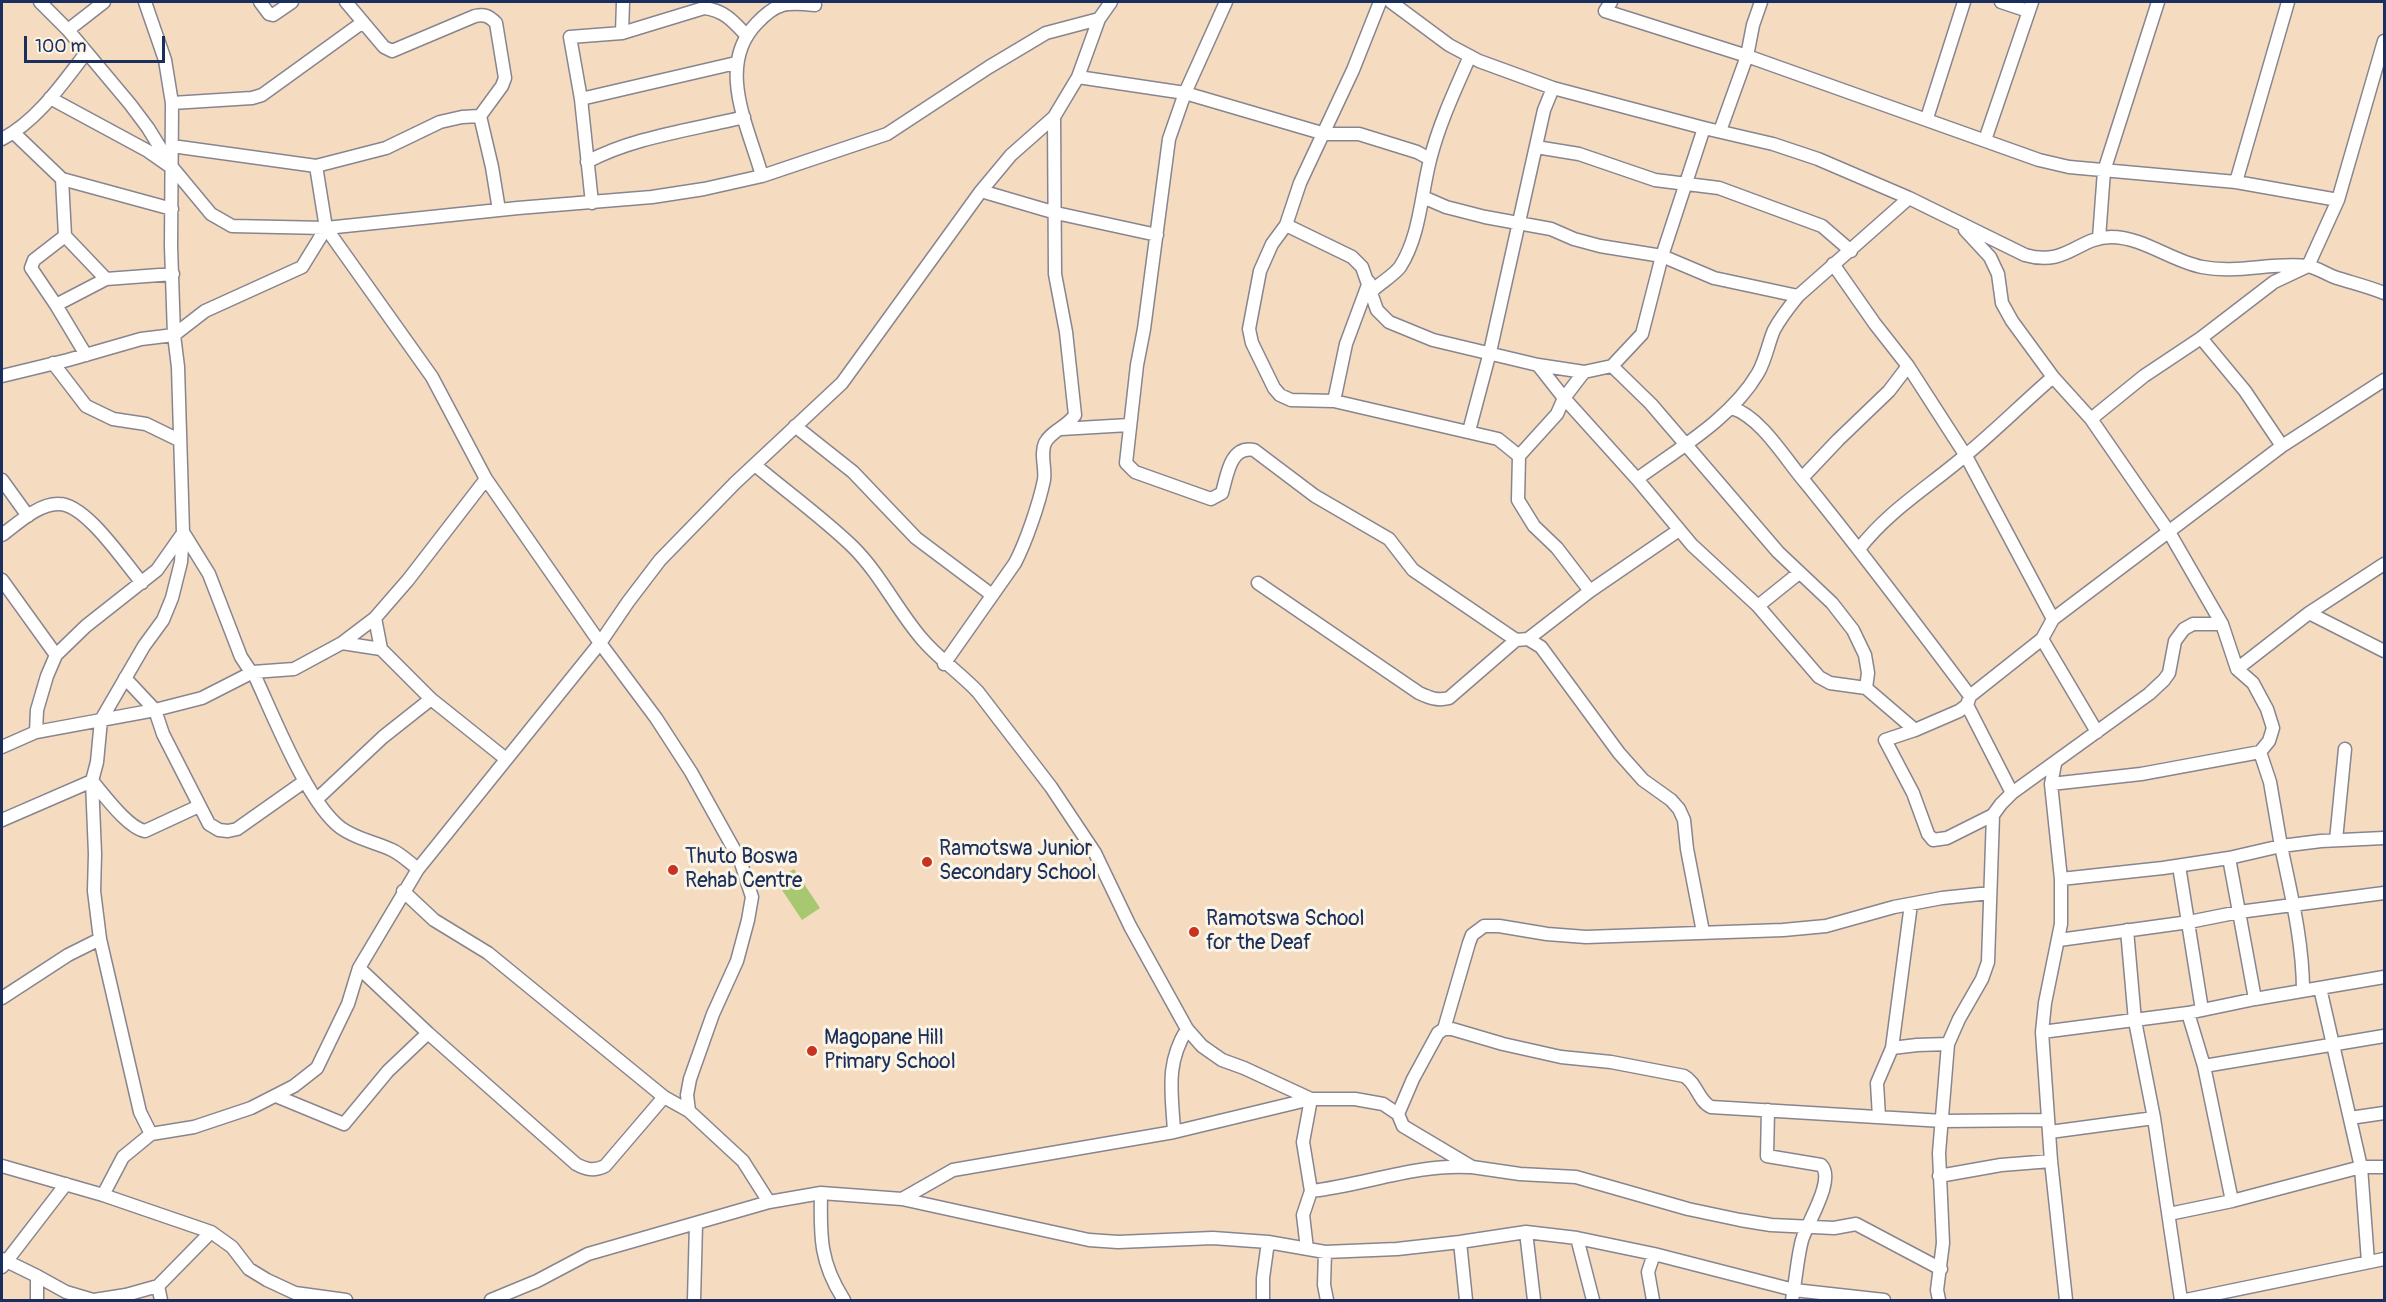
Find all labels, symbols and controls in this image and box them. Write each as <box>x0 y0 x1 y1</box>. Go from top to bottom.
scale bar <box>27 24 168 62</box>
text: 100 m <box>35 35 87 58</box>
place label: Ramotswa Junior Secondary School <box>939 837 1097 887</box>
place label: Thuto Boswa Rehab Centre <box>685 845 802 895</box>
marker: Ramotswa Junior Secondary School <box>920 855 934 869</box>
marker: Thuto Boswa Rehab Centre <box>666 863 680 877</box>
place label: Ramotswa School for the Deaf <box>1206 907 1365 957</box>
marker: Ramotswa School for the Deaf <box>1187 925 1201 939</box>
place label: Magopane Hill Primary School <box>824 1026 956 1076</box>
marker: Magopane Hill Primary School <box>805 1044 819 1058</box>

